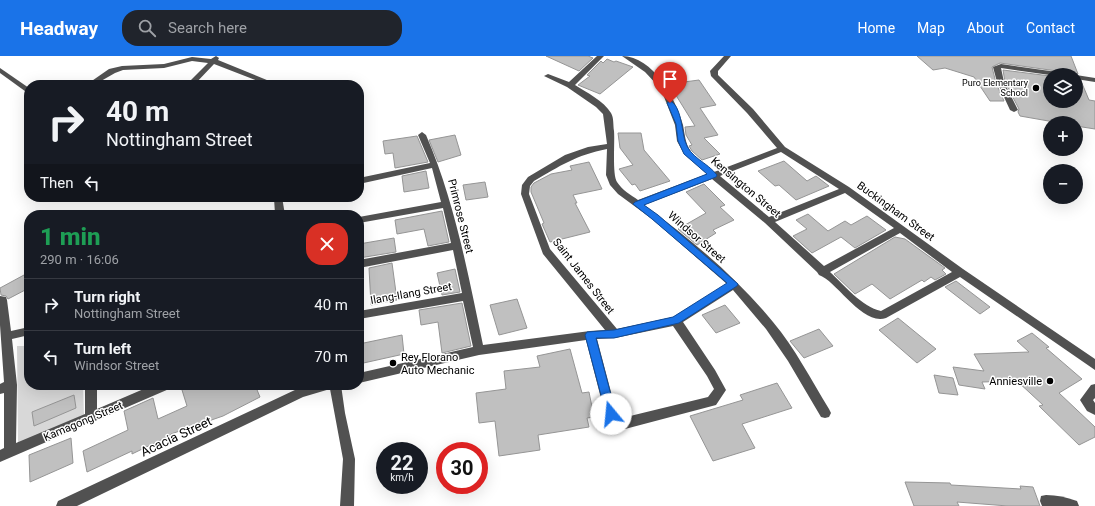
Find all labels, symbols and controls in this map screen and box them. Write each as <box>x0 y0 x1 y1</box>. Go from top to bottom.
search box <box>122 10 402 46</box>
text: Headway <box>20 17 98 40</box>
icon: search <box>136 17 158 39</box>
text: Search here <box>168 19 247 37</box>
text: Home <box>857 20 895 36</box>
text: Map <box>917 20 945 36</box>
text: About <box>967 20 1004 36</box>
text: Contact <box>1026 20 1075 36</box>
pin <box>653 62 687 103</box>
icon: arrive <box>659 68 681 90</box>
map controls <box>1043 68 1083 204</box>
button: layers <box>1043 68 1083 108</box>
place label: Puro Elementary School <box>962 78 1029 98</box>
marker: Puro Elementary School <box>1031 83 1041 93</box>
text: 40 m <box>106 95 169 128</box>
icon: right <box>40 96 92 148</box>
button: + <box>1043 116 1083 156</box>
text: Nottingham Street <box>106 129 253 150</box>
street label: Kensington Street <box>708 154 783 221</box>
button: − <box>1043 164 1083 204</box>
icon: left <box>81 172 103 194</box>
text: Then <box>40 174 73 192</box>
street label: Primrose Street <box>445 178 476 255</box>
street label: Buckingham Street <box>854 179 937 244</box>
street label: Windsor Street <box>665 209 728 266</box>
text: 1 min <box>40 223 101 251</box>
button: close <box>306 223 348 265</box>
street label: Saint James Street <box>550 236 617 317</box>
text: 290 m · 16:06 <box>40 252 119 267</box>
street label: Ilang-Ilang Street <box>369 280 453 307</box>
text: Turn right <box>74 288 140 306</box>
icon: right <box>40 294 62 316</box>
text: 40 m <box>314 296 348 314</box>
text: Nottingham Street <box>74 306 180 321</box>
text: Turn left <box>74 340 131 358</box>
icon: left <box>40 346 62 368</box>
text: 70 m <box>314 348 348 366</box>
place label: Rey Florano Auto Mechanic <box>401 351 475 377</box>
text: Windsor Street <box>74 358 159 373</box>
marker: Rey Florano Auto Mechanic <box>388 358 398 368</box>
place label: Anniesville <box>989 375 1042 388</box>
marker: Anniesville <box>1045 376 1055 386</box>
position arrow <box>590 393 632 435</box>
street label: Kamagong Street <box>42 399 125 444</box>
street label: Acacia Street <box>138 413 214 460</box>
speed limit sign: 30 <box>436 442 488 494</box>
text: 22 <box>391 451 413 475</box>
text: km/h <box>390 472 414 483</box>

